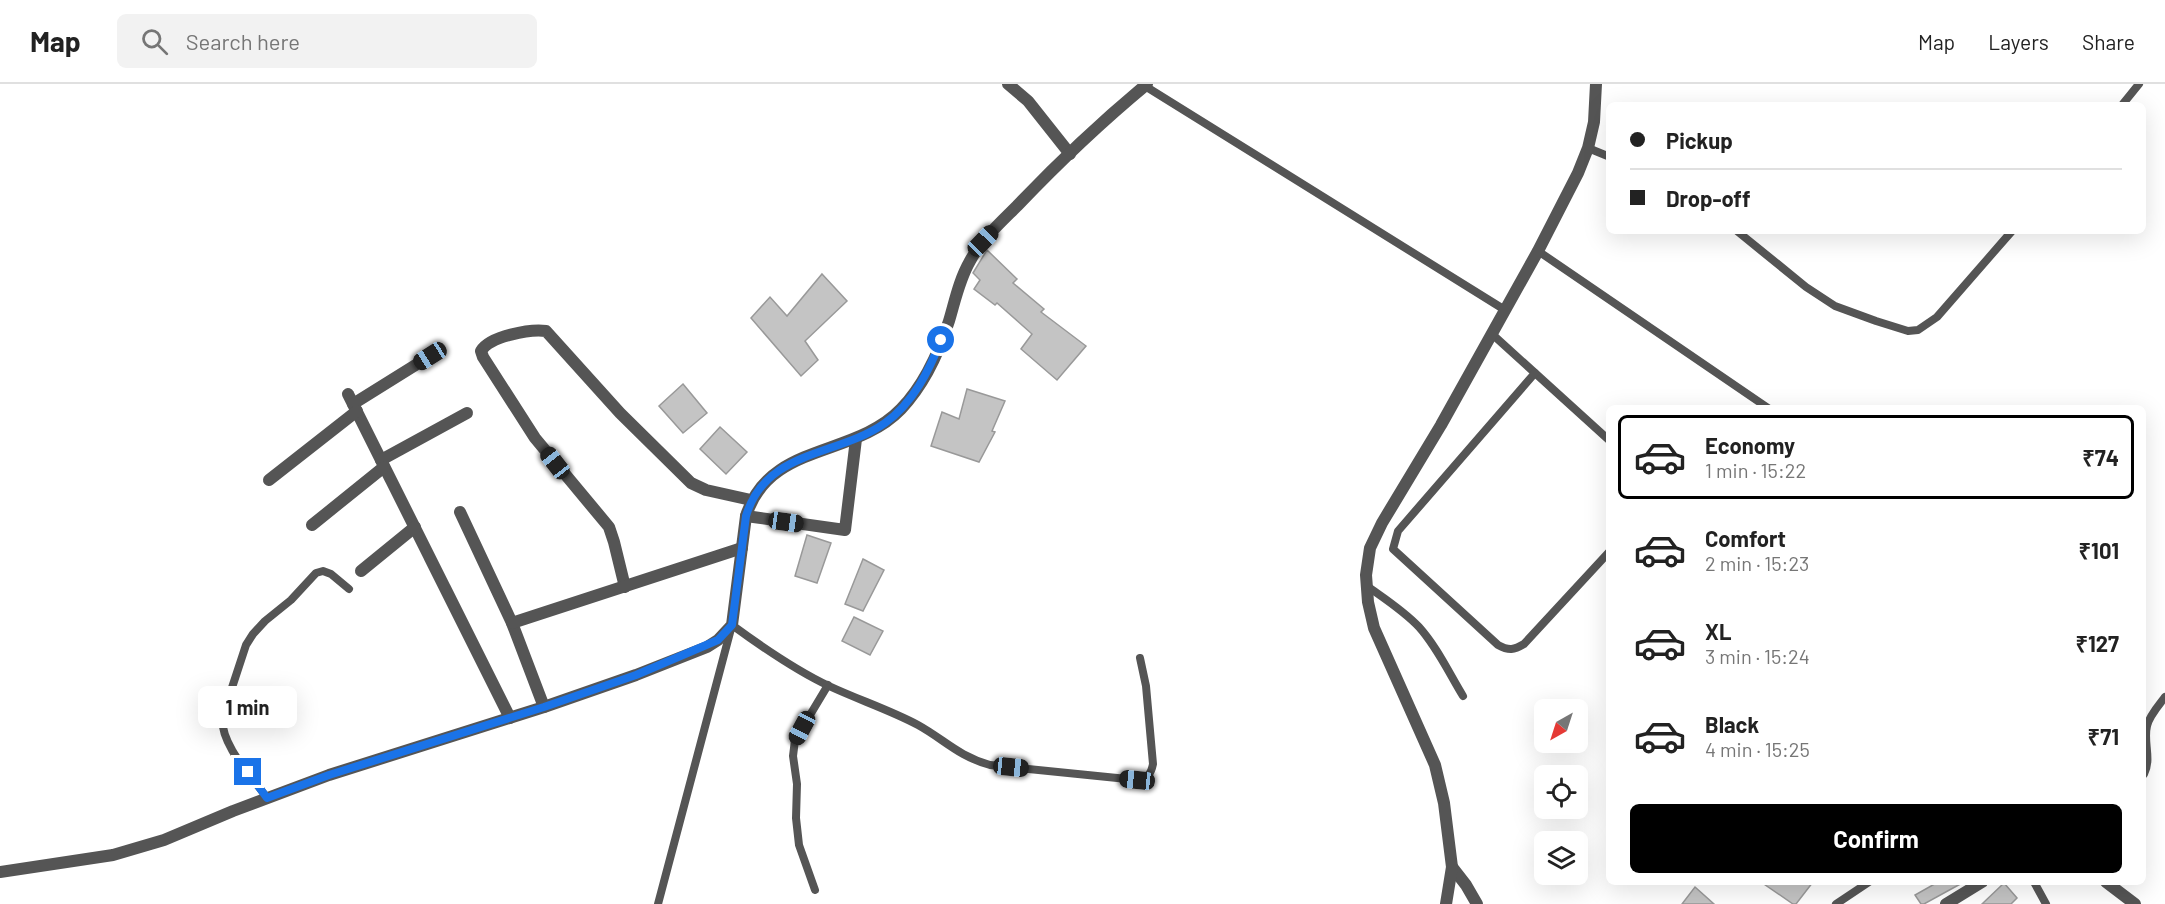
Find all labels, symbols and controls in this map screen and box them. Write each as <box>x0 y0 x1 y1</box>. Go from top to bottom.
search box <box>117 14 537 68</box>
text: Map <box>30 24 81 58</box>
icon: search <box>138 25 171 58</box>
text: Search here <box>186 28 300 54</box>
text: Map <box>1918 29 1955 54</box>
text: Layers <box>1988 29 2049 54</box>
text: Share <box>2082 29 2135 54</box>
text: Pickup <box>1666 127 1733 153</box>
text: Drop-off <box>1666 185 1750 211</box>
car <box>964 222 1002 260</box>
route start <box>927 326 954 353</box>
car <box>410 339 450 373</box>
icon: car <box>1633 430 1687 484</box>
text: Economy <box>1705 432 1795 458</box>
car <box>537 443 573 483</box>
text: ₹74 <box>2082 444 2119 470</box>
text: 1 min · 15:22 <box>1705 458 1806 482</box>
car <box>767 511 805 533</box>
icon: car <box>1633 523 1687 577</box>
text: Comfort <box>1705 525 1786 551</box>
text: ₹101 <box>2079 537 2119 563</box>
text: 2 min · 15:23 <box>1705 551 1809 575</box>
icon: car <box>1633 616 1687 670</box>
text: XL <box>1705 618 1731 644</box>
text: ₹127 <box>2075 630 2119 656</box>
text: 3 min · 15:24 <box>1705 644 1810 668</box>
callout: 1 min <box>198 685 298 727</box>
text: 1 min <box>226 695 269 719</box>
north arrow <box>1534 699 1588 753</box>
map controls <box>1534 699 1588 885</box>
car <box>786 708 818 748</box>
icon: car <box>1633 709 1687 763</box>
text: Black <box>1705 711 1759 737</box>
text: ₹71 <box>2088 723 2119 749</box>
text: 4 min · 15:25 <box>1705 737 1810 761</box>
car <box>992 756 1030 778</box>
route end <box>234 758 261 785</box>
button: locate <box>1534 765 1588 819</box>
car <box>1118 769 1156 791</box>
button: Confirm <box>1630 804 2122 873</box>
button: layers <box>1534 831 1588 885</box>

